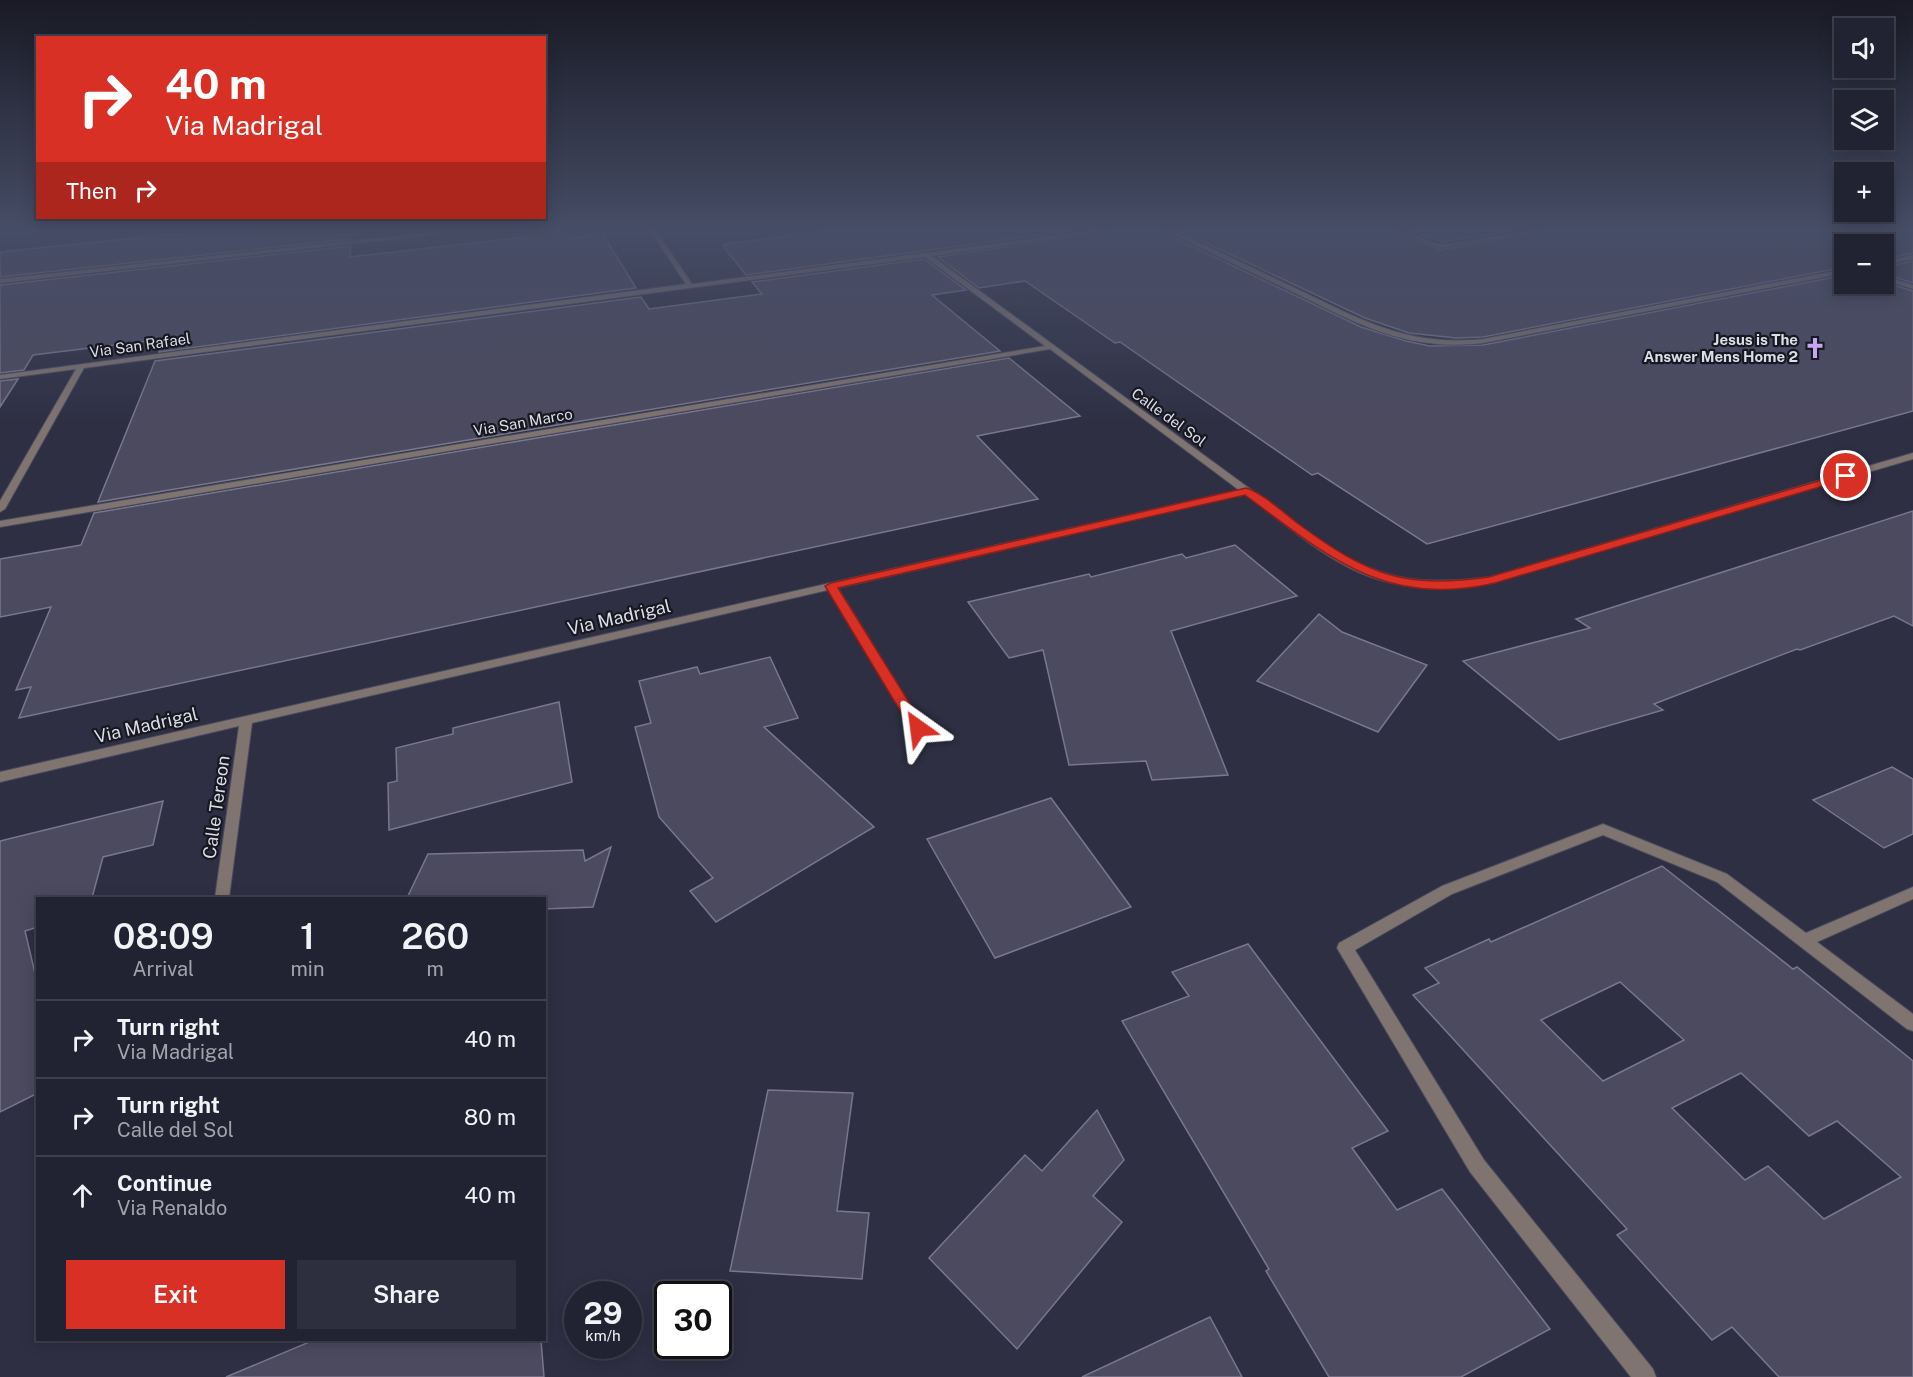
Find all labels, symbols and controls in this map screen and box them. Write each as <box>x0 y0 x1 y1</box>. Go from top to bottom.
map controls <box>1834 18 1894 294</box>
button: sound <box>1834 18 1894 78</box>
text: 40 m <box>165 59 267 108</box>
icon: right <box>66 60 144 138</box>
button: layers <box>1834 90 1894 150</box>
text: Via Madrigal <box>165 109 323 141</box>
button: + <box>1834 162 1894 222</box>
icon: right <box>129 174 162 207</box>
text: Then <box>66 178 117 204</box>
button: − <box>1834 234 1894 294</box>
street label: Via San Rafael <box>88 330 192 360</box>
place label: Jesus is The Answer Mens Home 2 <box>1643 331 1798 365</box>
church icon: Jesus is The Answer Mens Home 2 <box>1803 336 1827 360</box>
street label: Calle del Sol <box>1129 384 1209 450</box>
street label: Via San Marco <box>472 405 574 439</box>
pin <box>1820 450 1871 501</box>
icon: arrive <box>1829 459 1862 492</box>
street label: Via Madrigal <box>565 595 673 639</box>
position arrow <box>886 696 950 760</box>
street label: Via Madrigal <box>92 703 200 747</box>
street label: Calle Tereon <box>198 754 234 860</box>
text: 08:09 <box>113 915 214 957</box>
text: 1 <box>300 915 315 957</box>
text: 260 <box>401 915 469 957</box>
text: Arrival <box>132 957 194 981</box>
text: min <box>291 957 324 981</box>
text: m <box>427 957 444 981</box>
text: Turn right <box>117 1014 220 1040</box>
icon: right <box>66 1023 99 1056</box>
text: 40 m <box>464 1026 516 1052</box>
text: Via Madrigal <box>117 1040 234 1064</box>
text: Turn right <box>117 1092 220 1118</box>
icon: right <box>66 1101 99 1134</box>
text: 80 m <box>464 1104 516 1130</box>
text: Calle del Sol <box>117 1118 234 1142</box>
text: Continue <box>117 1170 212 1196</box>
icon: ahead <box>66 1179 99 1212</box>
text: 40 m <box>464 1182 516 1208</box>
text: Via Renaldo <box>117 1196 227 1220</box>
button: Exit <box>66 1260 285 1329</box>
button: Share <box>297 1260 516 1329</box>
speed limit sign: 30 <box>654 1281 732 1359</box>
text: 29 <box>584 1295 622 1331</box>
text: km/h <box>585 1327 621 1344</box>

